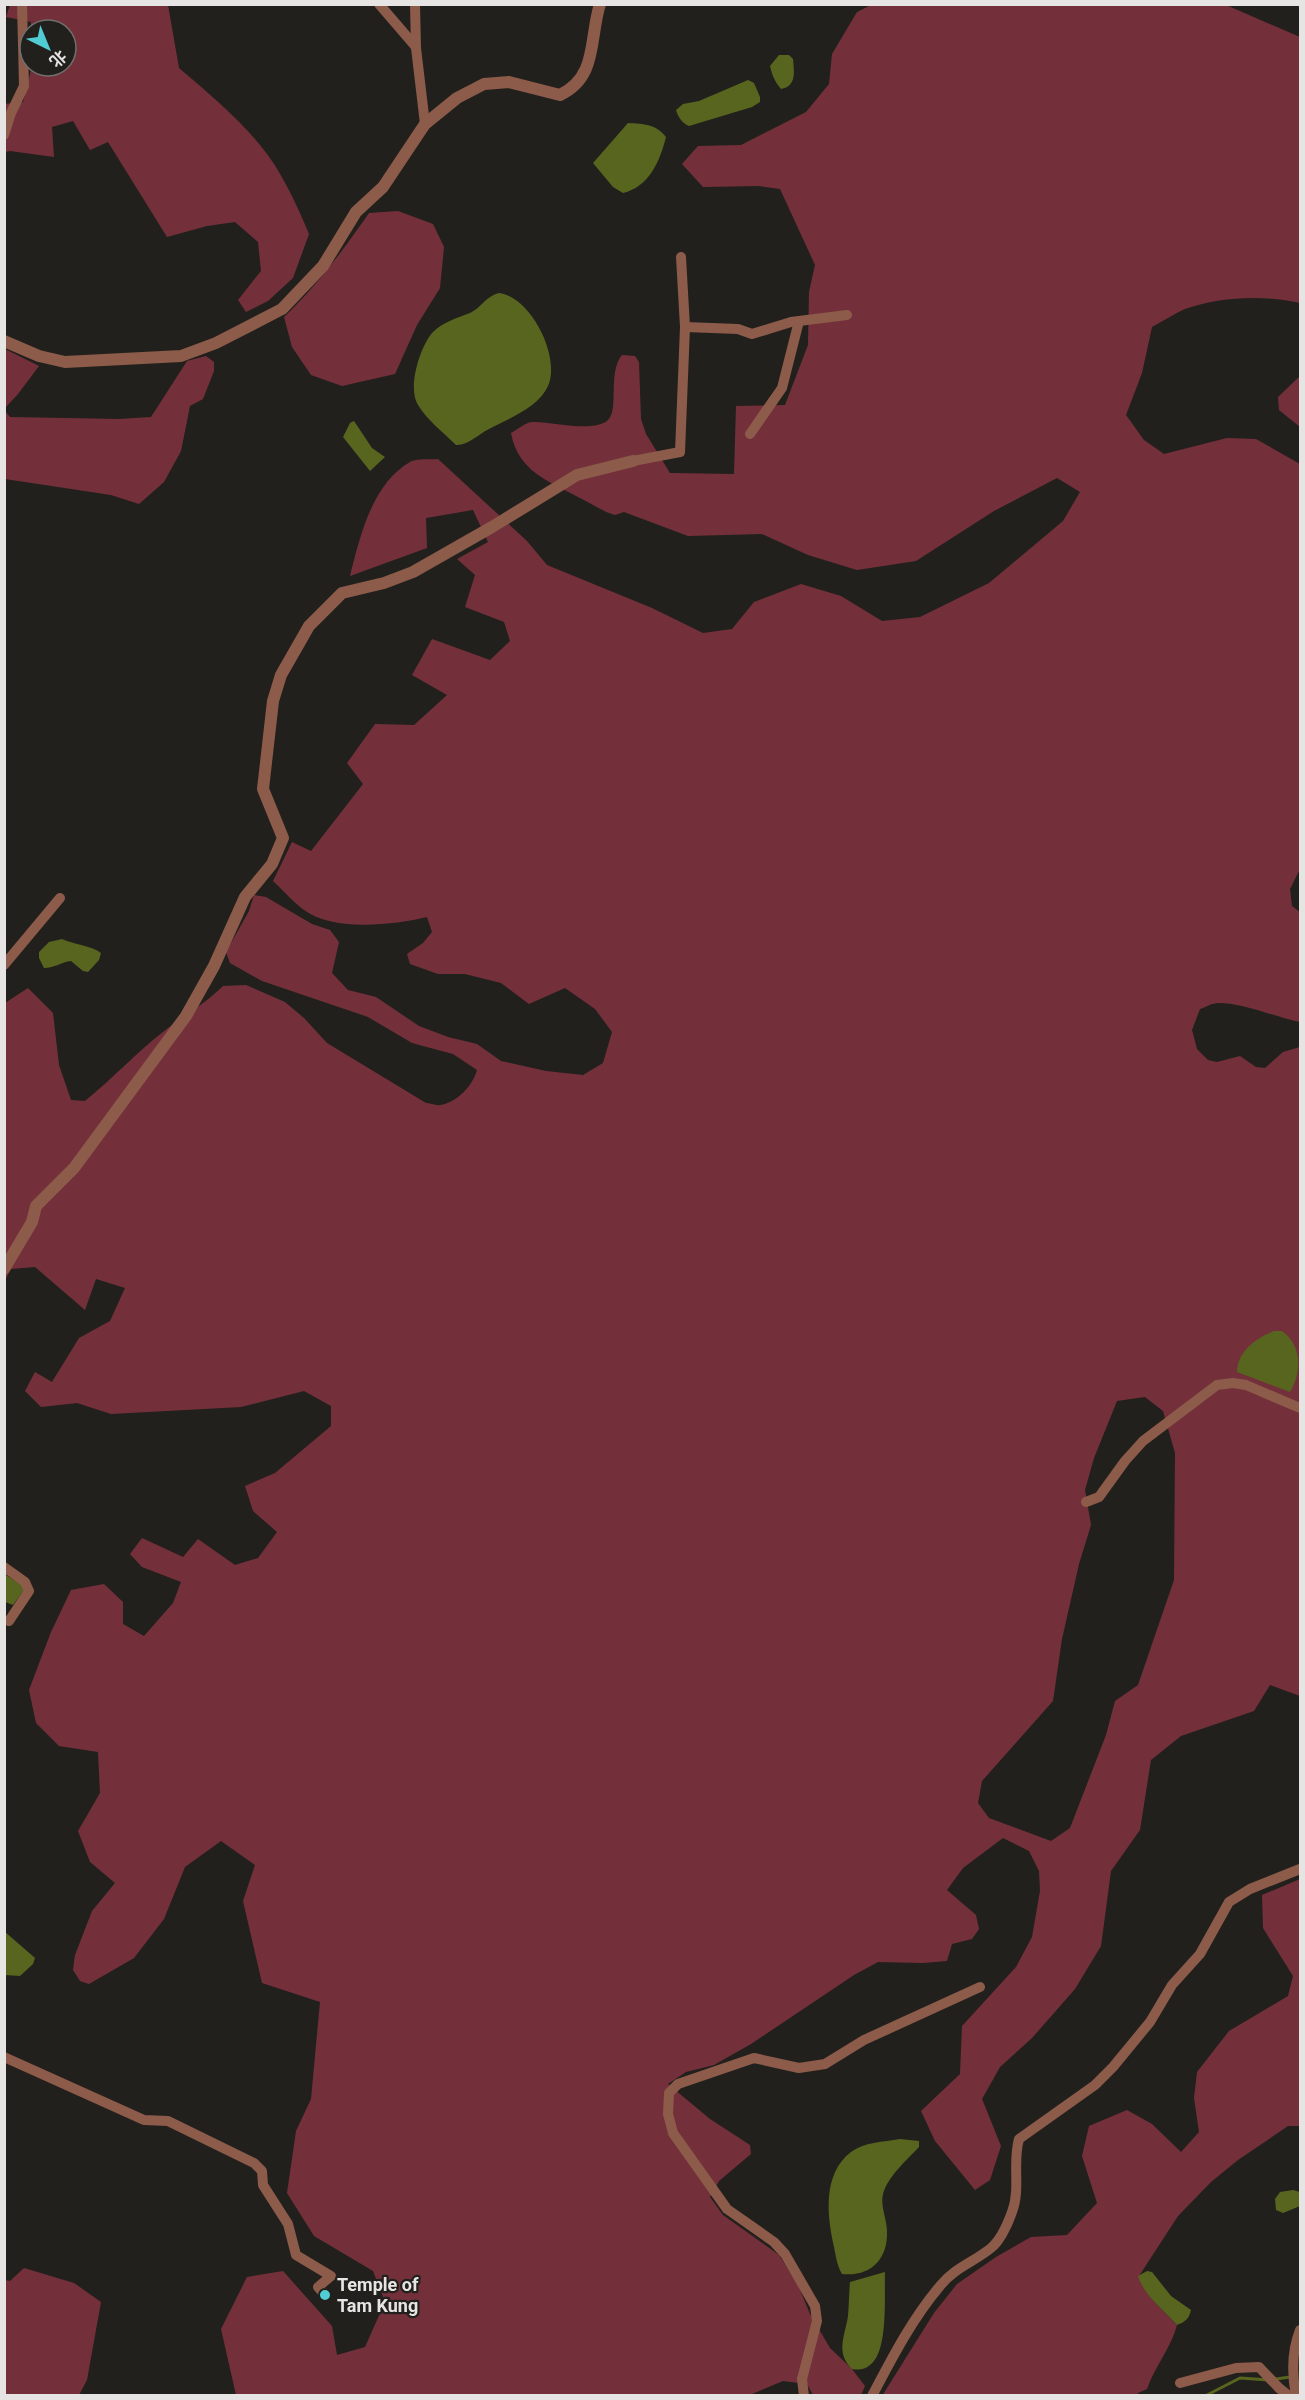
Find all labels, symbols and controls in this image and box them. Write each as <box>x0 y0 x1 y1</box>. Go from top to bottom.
north arrow <box>18 18 78 78</box>
text: 北 <box>46 46 70 71</box>
place label: Temple of Tam Kung <box>337 2274 419 2316</box>
marker: Temple of Tam Kung <box>318 2288 332 2302</box>

